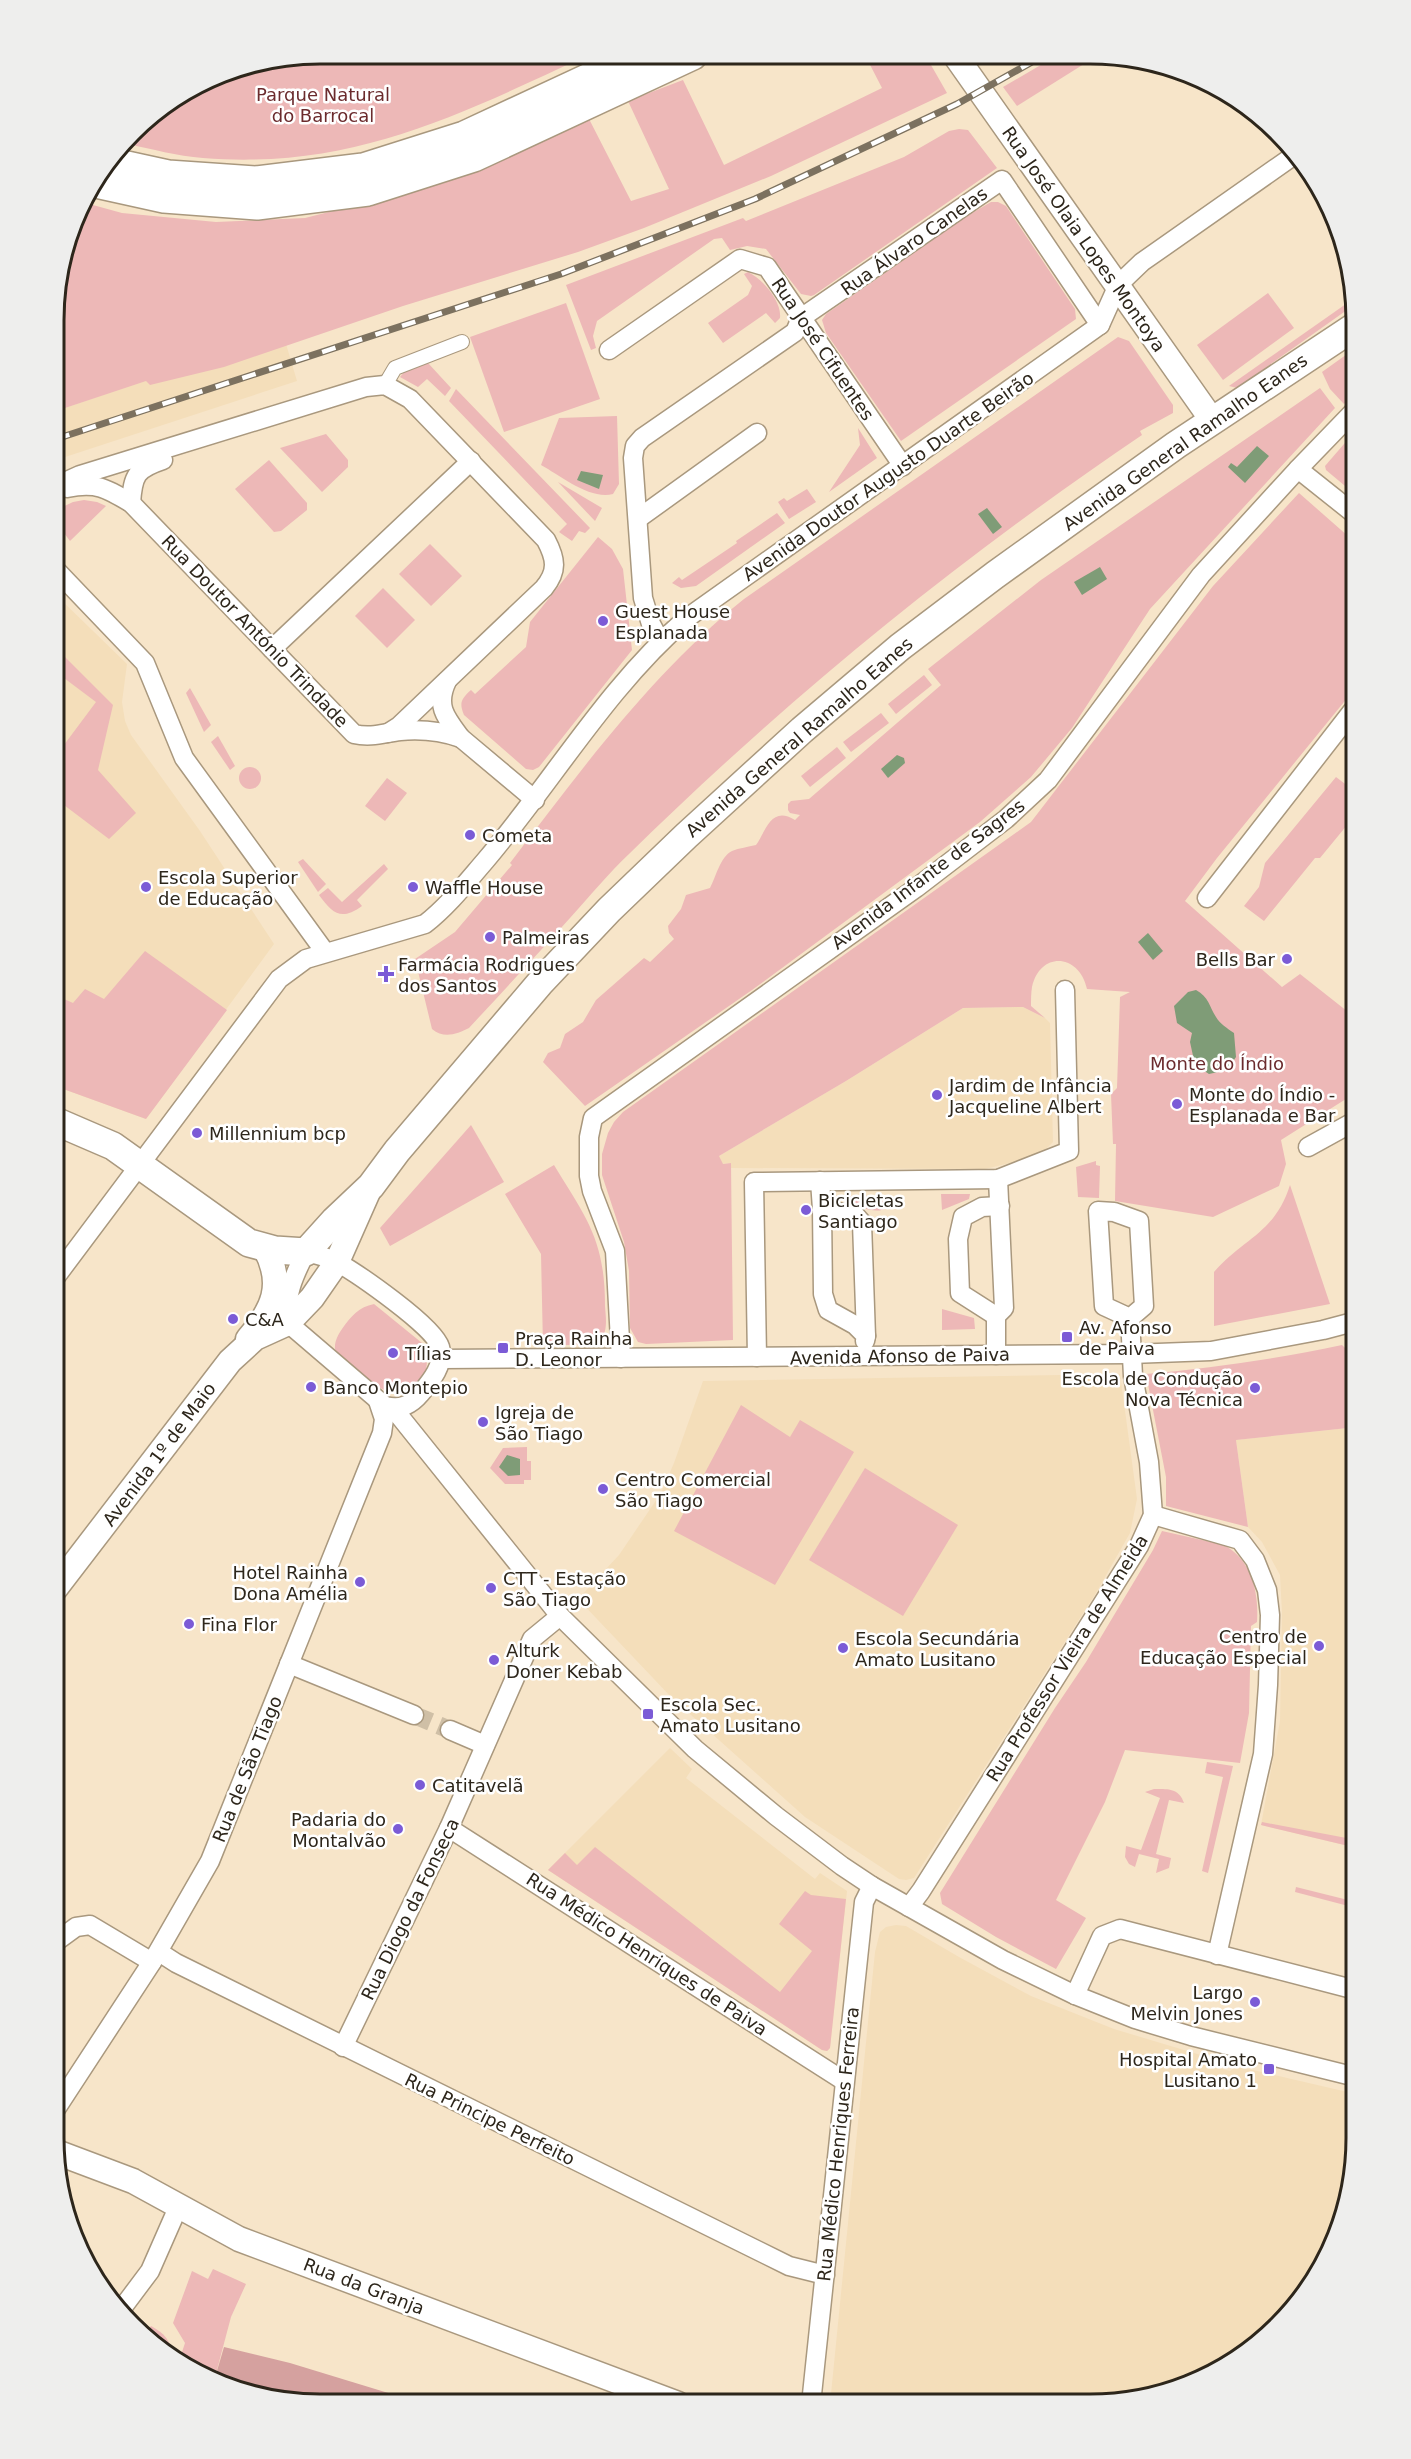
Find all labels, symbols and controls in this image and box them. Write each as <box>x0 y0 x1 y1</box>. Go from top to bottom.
park label: Parque Natural do Barrocal <box>256 84 390 126</box>
street label: Rua José Olaia Lopes Montoya <box>998 122 1170 356</box>
street label: Rua Álvaro Canelas <box>837 182 991 300</box>
street label: Rua José Cifuentes <box>767 274 879 424</box>
street label: Avenida General Ramalho Eanes <box>1059 349 1311 535</box>
street label: Avenida Doutor Augusto Duarte Beirão <box>739 367 1037 585</box>
street label: Rua Doutor António Trindade <box>157 530 353 732</box>
place label: Guest House Esplanada <box>615 601 730 643</box>
marker: Guest House Esplanada <box>596 614 610 628</box>
street label: Avenida General Ramalho Eanes <box>681 633 917 841</box>
street label: Avenida Infante de Sagres <box>827 794 1029 954</box>
place label: Cometa <box>482 825 552 846</box>
marker: Cometa <box>463 828 477 842</box>
place label: Escola Superior de Educação <box>158 867 298 909</box>
place label: Waffle House <box>425 877 543 898</box>
marker: Escola Superior de Educação <box>139 880 153 894</box>
marker: Waffle House <box>406 880 420 894</box>
place label: Palmeiras <box>502 927 590 948</box>
marker: Palmeiras <box>483 930 497 944</box>
place label: Bells Bar <box>1196 949 1276 970</box>
marker: Bells Bar <box>1280 952 1294 966</box>
place label: Farmácia Rodrigues dos Santos <box>398 954 575 996</box>
marker: Farmácia Rodrigues dos Santos <box>379 967 393 981</box>
park label: Monte do Índio <box>1150 1053 1284 1074</box>
place label: Jardim de Infância Jacqueline Albert <box>948 1075 1112 1117</box>
place label: Monte do Índio - Esplanada e Bar <box>1189 1084 1336 1126</box>
marker: Jardim de Infância Jacqueline Albert <box>930 1088 944 1102</box>
marker: Monte do Índio - Esplanada e Bar <box>1170 1097 1184 1111</box>
place label: Millennium bcp <box>209 1123 346 1144</box>
marker: Millennium bcp <box>190 1126 204 1140</box>
place label: Bicicletas Santiago <box>818 1190 904 1232</box>
marker: Bicicletas Santiago <box>799 1203 813 1217</box>
place label: C&A <box>245 1309 285 1330</box>
marker: C&A <box>226 1312 240 1326</box>
place label: Av. Afonso de Paiva <box>1079 1317 1172 1359</box>
place label: Praça Rainha D. Leonor <box>515 1328 633 1370</box>
marker: Av. Afonso de Paiva <box>1060 1330 1074 1344</box>
marker: Praça Rainha D. Leonor <box>496 1341 510 1355</box>
place label: Tílias <box>404 1343 451 1364</box>
street label: Avenida Afonso de Paiva <box>790 1344 1010 1368</box>
marker: Tílias <box>386 1346 400 1360</box>
place label: Escola de Condução Nova Técnica <box>1062 1368 1243 1410</box>
place label: Banco Montepio <box>323 1377 468 1398</box>
street label: Avenida 1º de Maio <box>98 1378 220 1530</box>
marker: Banco Montepio <box>304 1380 318 1394</box>
marker: Escola de Condução Nova Técnica <box>1248 1381 1262 1395</box>
place label: Igreja de São Tiago <box>495 1402 583 1444</box>
marker: Igreja de São Tiago <box>476 1415 490 1429</box>
place label: Centro Comercial São Tiago <box>615 1469 771 1511</box>
marker: Centro Comercial São Tiago <box>596 1482 610 1496</box>
street label: Rua Professor Vieira de Almeida <box>982 1531 1152 1785</box>
place label: Hotel Rainha Dona Amélia <box>233 1562 348 1604</box>
place label: CTT - Estação São Tiago <box>503 1568 626 1610</box>
marker: Hotel Rainha Dona Amélia <box>353 1575 367 1589</box>
marker: CTT - Estação São Tiago <box>484 1581 498 1595</box>
place label: Fina Flor <box>201 1614 278 1635</box>
marker: Fina Flor <box>182 1617 196 1631</box>
place label: Centro de Educação Especial <box>1140 1626 1307 1668</box>
place label: Escola Secundária Amato Lusitano <box>855 1628 1020 1670</box>
marker: Centro de Educação Especial <box>1312 1639 1326 1653</box>
place label: Alturk Doner Kebab <box>506 1640 622 1682</box>
marker: Escola Secundária Amato Lusitano <box>836 1641 850 1655</box>
marker: Alturk Doner Kebab <box>487 1653 501 1667</box>
street label: Rua de São Tiago <box>208 1693 286 1845</box>
place label: Escola Sec. Amato Lusitano <box>660 1694 801 1736</box>
marker: Escola Sec. Amato Lusitano <box>641 1707 655 1721</box>
place label: Catitavelã <box>432 1775 524 1796</box>
marker: Catitavelã <box>413 1778 427 1792</box>
place label: Padaria do Montalvão <box>291 1809 386 1851</box>
street label: Rua Diogo da Fonseca <box>357 1815 463 2003</box>
marker: Padaria do Montalvão <box>391 1822 405 1836</box>
street label: Rua Médico Henriques de Paiva <box>523 1868 771 2040</box>
place label: Largo Melvin Jones <box>1130 1982 1243 2024</box>
marker: Largo Melvin Jones <box>1248 1995 1262 2009</box>
street label: Rua Médico Henriques Ferreira <box>813 2006 863 2282</box>
place label: Hospital Amato Lusitano 1 <box>1119 2049 1257 2091</box>
marker: Hospital Amato Lusitano 1 <box>1262 2062 1276 2076</box>
street label: Rua Principe Perfeito <box>402 2069 578 2169</box>
street label: Rua da Granja <box>301 2253 427 2319</box>

